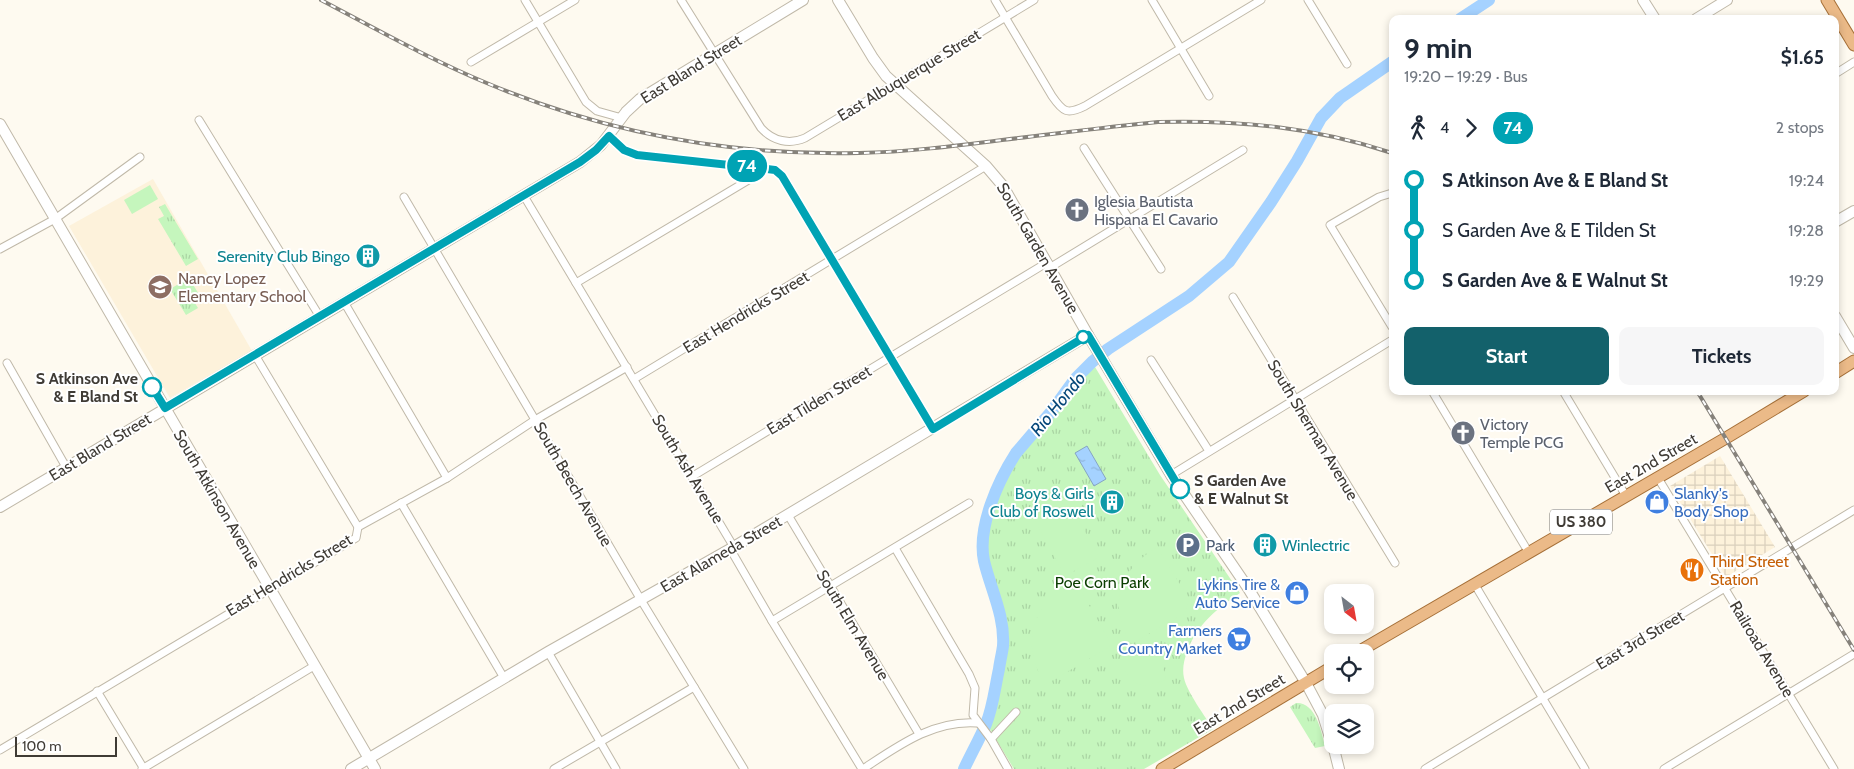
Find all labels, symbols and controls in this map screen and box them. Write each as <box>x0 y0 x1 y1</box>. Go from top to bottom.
street label: East Albuquerque Street <box>834 24 984 125</box>
street label: East Bland Street <box>637 30 746 108</box>
text: 9 min <box>1404 31 1473 65</box>
text: $1.65 <box>1781 46 1824 69</box>
text: 19:20 – 19:29 · Bus <box>1404 67 1528 86</box>
icon: walk <box>1404 114 1432 142</box>
icon: forward <box>1457 114 1485 142</box>
text: 74 <box>1503 117 1523 139</box>
text: 4 <box>1440 118 1449 137</box>
text: 2 stops <box>1776 118 1824 137</box>
line badge: 74 <box>724 150 770 182</box>
text: 74 <box>737 155 757 177</box>
text: S Atkinson Ave & E Bland St <box>1442 169 1668 192</box>
text: 19:24 <box>1789 171 1824 190</box>
street label: South Garden Avenue <box>993 179 1083 317</box>
place label: Iglesia Bautista Hispana El Cavario <box>1094 192 1218 229</box>
church icon: Iglesia Bautista Hispana El Cavario <box>1064 197 1090 223</box>
text: S Garden Ave & E Tilden St <box>1442 219 1656 242</box>
text: 19:28 <box>1788 221 1824 240</box>
building icon: Serenity Club Bingo <box>355 243 381 269</box>
place label: Serenity Club Bingo <box>217 247 350 266</box>
street label: East Hendricks Street <box>680 267 813 357</box>
place label: Nancy Lopez Elementary School <box>178 269 306 306</box>
text: S Garden Ave & E Walnut St <box>1442 269 1668 292</box>
text: 19:29 <box>1789 271 1824 290</box>
school or university icon: Nancy Lopez Elementary School <box>147 274 173 300</box>
button: Start <box>1404 327 1609 385</box>
button: Tickets <box>1619 327 1824 385</box>
unlabelled marker <box>1076 330 1090 344</box>
street label: South Sherman Avenue <box>1264 356 1362 504</box>
street label: East Tilden Street <box>763 361 875 439</box>
water label: Rio Hondo <box>1025 367 1091 441</box>
place label: S Atkinson Ave & E Bland St <box>36 369 138 406</box>
marker: S Atkinson Ave & E Bland St <box>142 377 162 397</box>
street label: East Bland Street <box>46 409 155 485</box>
street label: South Ash Avenue <box>648 411 728 527</box>
place label: Victory Temple PCG <box>1480 415 1563 452</box>
street label: South Beech Avenue <box>530 418 616 550</box>
church icon: Victory Temple PCG <box>1450 420 1476 446</box>
street label: South Atkinson Avenue <box>169 426 265 572</box>
street label: East 2nd Street <box>1602 429 1701 497</box>
place label: S Garden Ave & E Walnut St <box>1194 471 1289 508</box>
marker: S Garden Ave & E Walnut St <box>1170 479 1190 499</box>
place label: Boys & Girls Club of Roswell <box>990 484 1094 521</box>
place label: Slanky's Body Shop <box>1674 484 1749 521</box>
building icon: Boys & Girls Club of Roswell <box>1099 489 1125 515</box>
shop icon: Slanky's Body Shop <box>1644 489 1670 515</box>
road number: US 380 <box>1550 510 1612 534</box>
street label: East Alameda Street <box>657 511 786 596</box>
street label: East Hendricks Street <box>223 530 356 620</box>
parking icon: Park <box>1175 532 1201 558</box>
building icon: Winlectric <box>1252 532 1278 558</box>
place label: Park <box>1206 536 1236 555</box>
place label: Winlectric <box>1282 536 1350 555</box>
place label: Third Street Station <box>1710 552 1790 589</box>
restaurant icon: Third Street Station <box>1679 557 1705 583</box>
street label: South Elm Avenue <box>813 566 893 684</box>
park label: Poe Corn Park <box>1055 573 1150 592</box>
place label: Lykins Tire & Auto Service <box>1195 575 1280 612</box>
shop icon: Lykins Tire & Auto Service <box>1284 580 1310 606</box>
north arrow <box>1324 584 1374 634</box>
map controls <box>1324 584 1374 754</box>
street label: Railroad Avenue <box>1726 597 1798 701</box>
street label: East 3rd Street <box>1593 606 1688 674</box>
place label: Farmers Country Market <box>1118 621 1223 658</box>
supermarket icon: Farmers Country Market <box>1226 626 1252 652</box>
button: locate <box>1324 644 1374 694</box>
street label: East 2nd Street <box>1190 669 1289 739</box>
button: layers <box>1324 704 1374 754</box>
scale bar <box>15 734 118 757</box>
text: 100 m <box>22 737 62 755</box>

